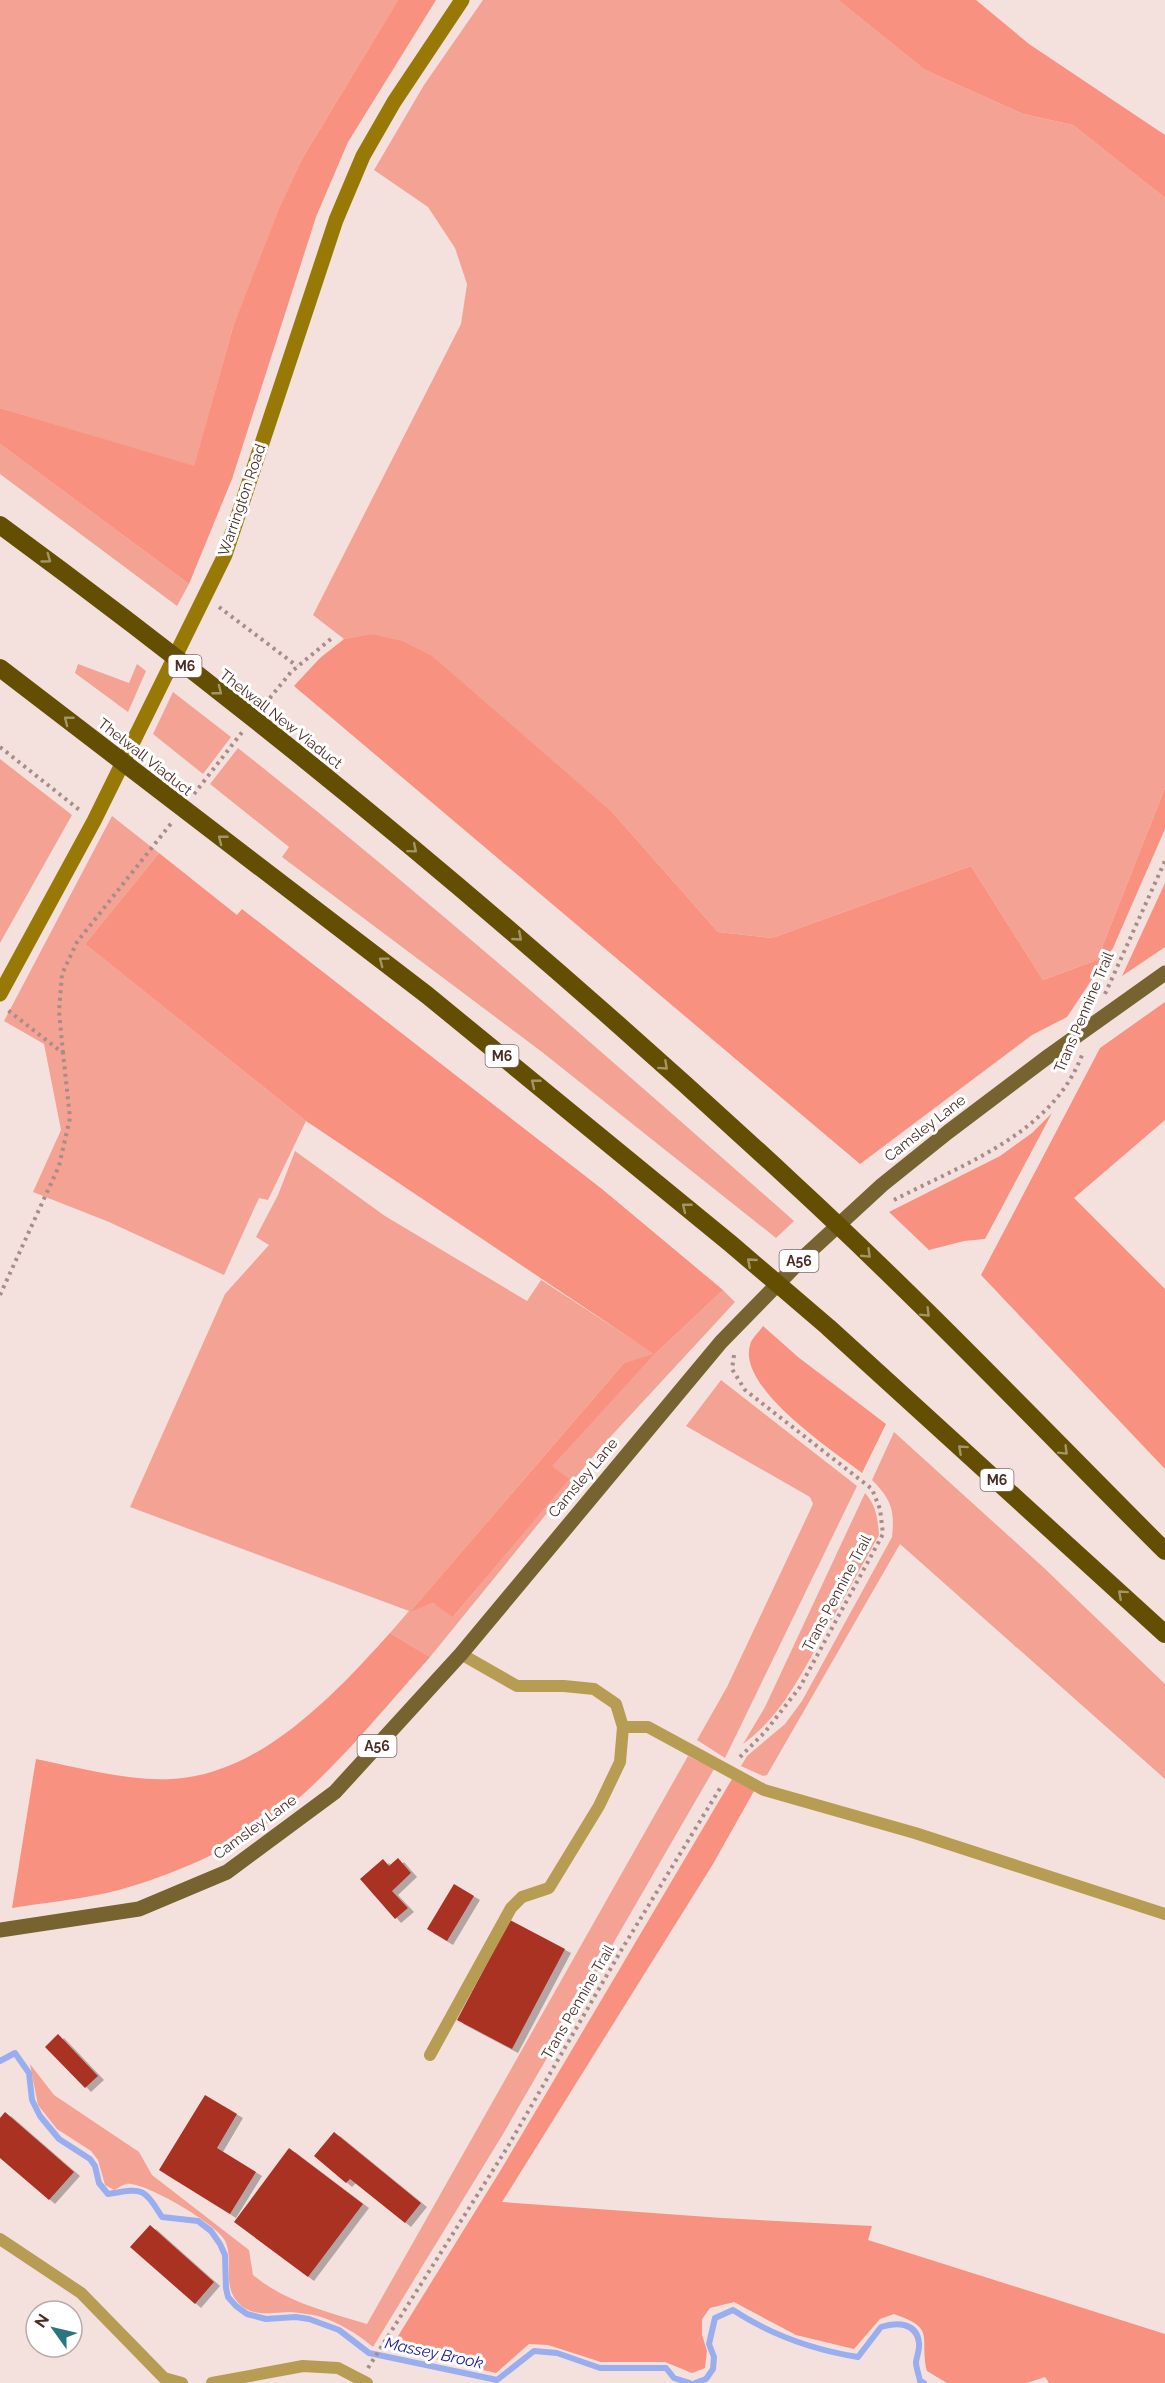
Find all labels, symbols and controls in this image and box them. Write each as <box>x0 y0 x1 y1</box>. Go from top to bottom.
street label: Warrington Road <box>214 442 270 558</box>
one-way arrow <box>41 552 52 563</box>
road number: M6 <box>168 655 201 677</box>
street label: Thelwall New Viaduct <box>216 666 346 772</box>
one-way arrow <box>211 684 222 695</box>
street label: Thelwall Viaduct <box>94 715 196 799</box>
one-way arrow <box>64 716 75 727</box>
one-way arrow <box>218 836 229 847</box>
one-way arrow <box>406 841 417 852</box>
one-way arrow <box>511 930 522 941</box>
street label: Trans Pennine Trail <box>1050 948 1118 1075</box>
one-way arrow <box>379 958 390 969</box>
road number: M6 <box>486 1045 518 1067</box>
one-way arrow <box>657 1059 668 1070</box>
one-way arrow <box>531 1080 542 1091</box>
street label: Camsley Lane <box>881 1091 969 1165</box>
one-way arrow <box>682 1203 693 1214</box>
one-way arrow <box>860 1247 870 1258</box>
road number: A56 <box>780 1250 818 1272</box>
one-way arrow <box>747 1258 758 1269</box>
one-way arrow <box>920 1306 930 1317</box>
street label: Camsley Lane <box>545 1434 622 1521</box>
one-way arrow <box>1057 1443 1068 1454</box>
one-way arrow <box>958 1445 969 1456</box>
road number: M6 <box>980 1469 1014 1491</box>
street label: Trans Pennine Trail <box>799 1531 876 1654</box>
one-way arrow <box>1118 1590 1129 1601</box>
road number: A56 <box>358 1735 397 1757</box>
street label: Camsley Lane <box>210 1791 300 1863</box>
street label: Trans Pennine Trail <box>538 1941 619 2062</box>
north arrow <box>24 2299 84 2359</box>
text: N <box>31 2311 53 2331</box>
water label: Massey Brook <box>383 2333 485 2373</box>

